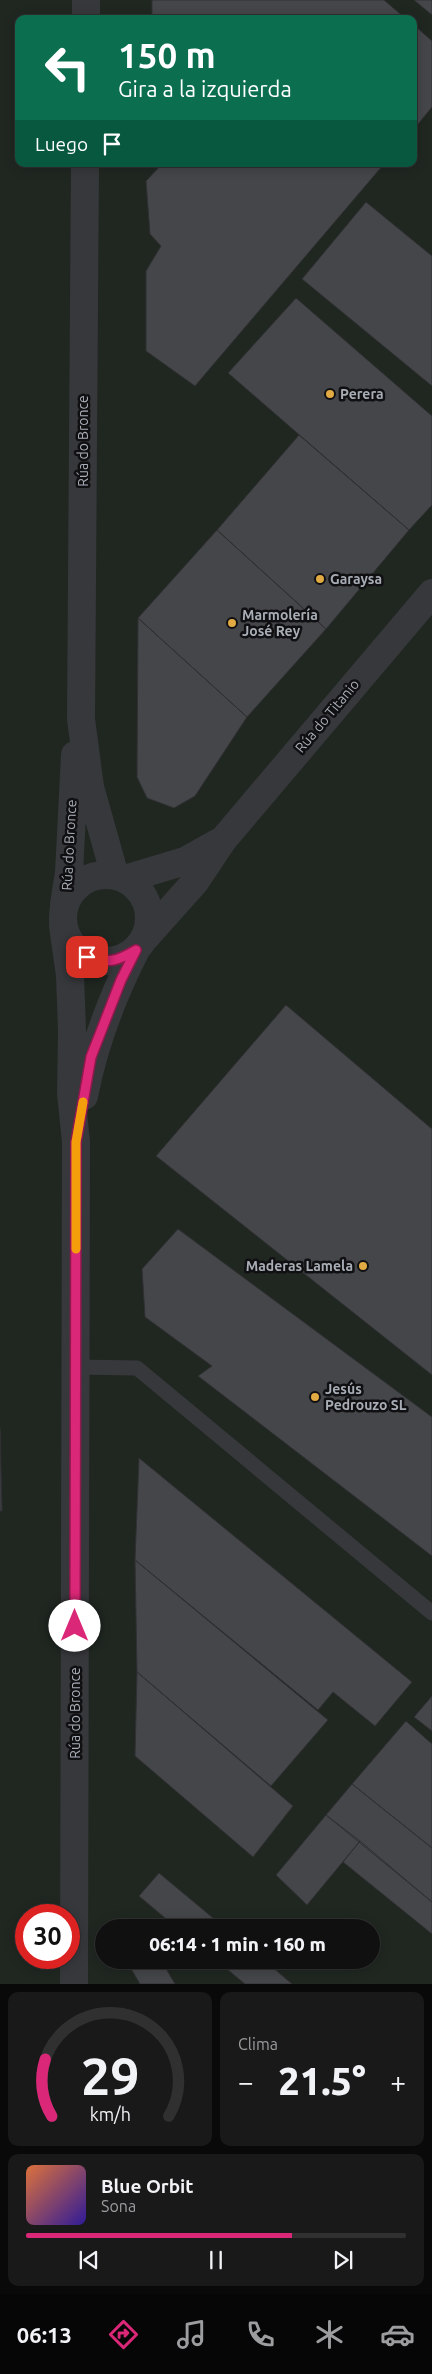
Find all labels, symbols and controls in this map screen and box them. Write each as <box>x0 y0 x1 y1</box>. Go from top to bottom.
icon: left <box>35 35 100 100</box>
text: 150 m <box>118 35 216 75</box>
text: Gira a la izquierda <box>118 76 292 101</box>
icon: arrive <box>98 130 126 158</box>
text: Luego <box>35 133 88 155</box>
place label: Perera <box>340 386 384 402</box>
marker: Perera <box>324 388 336 400</box>
street label: Rúa do Bronce <box>75 395 91 487</box>
place label: Garaysa <box>330 571 382 587</box>
marker: Garaysa <box>314 573 326 585</box>
place label: Marmolería José Rey <box>242 607 318 639</box>
marker: Marmolería José Rey <box>226 617 238 629</box>
street label: Rúa do Titanio <box>292 676 362 756</box>
street label: Rúa do Bronce <box>59 799 79 891</box>
pin <box>66 936 108 978</box>
icon: arrive <box>73 943 101 971</box>
place label: Maderas Lamela <box>246 1258 353 1274</box>
marker: Maderas Lamela <box>357 1260 369 1272</box>
place label: Jesús Pedrouzo SL <box>325 1381 407 1413</box>
marker: Jesús Pedrouzo SL <box>309 1391 321 1403</box>
position arrow <box>48 1599 100 1651</box>
street label: Rúa do Bronce <box>67 1667 83 1759</box>
speed limit sign: 30 <box>15 1904 80 1969</box>
text: 06:14 · 1 min · 160 m <box>149 1933 326 1955</box>
text: Clima <box>238 2035 278 2053</box>
text: 29 <box>81 2047 139 2105</box>
text: 21.5° <box>278 2060 366 2102</box>
text: − <box>238 2066 254 2097</box>
text: + <box>390 2066 406 2097</box>
text: km/h <box>89 2104 131 2124</box>
text: Blue Orbit <box>101 2175 194 2197</box>
text: Sona <box>101 2197 136 2215</box>
icon: previous <box>75 2246 103 2274</box>
icon: pause <box>202 2246 230 2274</box>
icon: next <box>329 2246 357 2274</box>
icon: directions <box>106 2317 141 2352</box>
icon: music <box>174 2317 209 2352</box>
icon: phone <box>243 2317 278 2352</box>
icon: climate <box>312 2317 347 2352</box>
icon: car <box>380 2317 415 2352</box>
text: 06:13 <box>17 2322 72 2347</box>

